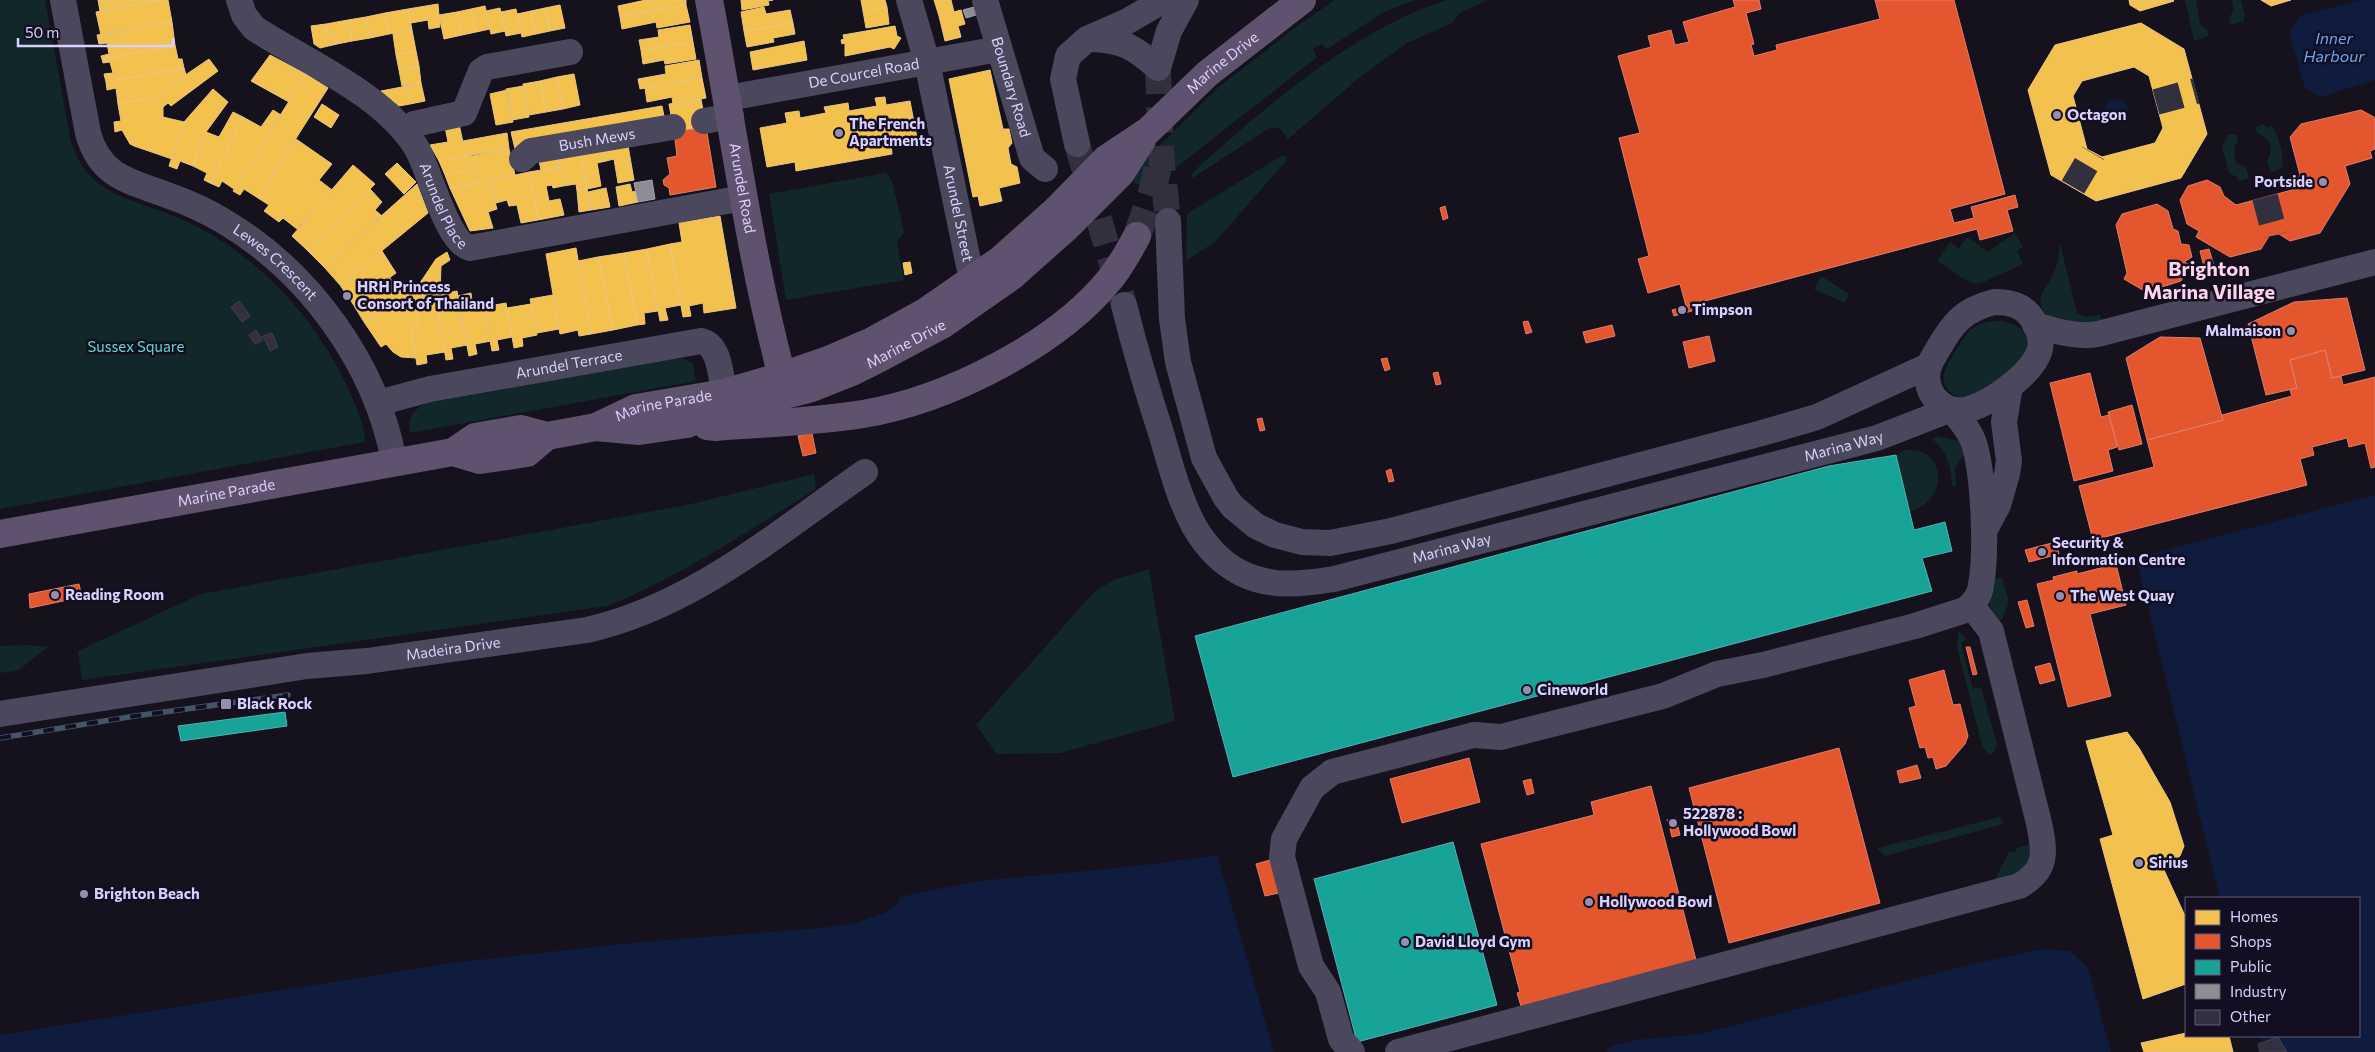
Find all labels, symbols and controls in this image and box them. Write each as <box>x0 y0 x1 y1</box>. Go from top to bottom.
scale bar <box>18 15 172 47</box>
text: 50 m <box>25 23 59 41</box>
street label: Marine Drive <box>1182 27 1262 97</box>
water label: Inner Harbour <box>2303 28 2365 65</box>
street label: Boundary Road <box>988 35 1035 139</box>
street label: De Courcel Road <box>807 54 920 91</box>
place label: Octagon <box>2067 105 2126 123</box>
marker: Octagon <box>2051 109 2063 121</box>
place label: The French Apartments <box>849 114 932 149</box>
street label: Bush Mews <box>557 124 637 154</box>
marker: The French Apartments <box>833 127 845 139</box>
street label: Arundel Road <box>726 141 760 235</box>
street label: Arundel Place <box>416 160 472 252</box>
street label: Arundel Street <box>940 163 978 263</box>
place label: Portside <box>2254 172 2313 190</box>
marker: Portside <box>2317 176 2329 188</box>
street label: Lewes Crescent <box>230 220 322 303</box>
district label: Brighton Marina Village <box>2143 256 2275 303</box>
place label: HRH Princess Consort of Thailand <box>357 277 494 312</box>
marker: HRH Princess Consort of Thailand <box>341 290 353 302</box>
place label: Timpson <box>1692 300 1752 318</box>
marker: Timpson <box>1676 304 1688 316</box>
street label: Marine Drive <box>863 315 949 372</box>
place label: Malmaison <box>2205 321 2281 339</box>
marker: Malmaison <box>2285 325 2297 337</box>
park label: Sussex Square <box>87 337 185 355</box>
street label: Arundel Terrace <box>514 345 624 382</box>
street label: Marine Parade <box>612 385 713 425</box>
street label: Marina Way <box>1802 426 1886 465</box>
street label: Marine Parade <box>176 474 276 510</box>
street label: Marina Way <box>1410 528 1493 566</box>
place label: Security & Information Centre <box>2052 533 2186 568</box>
marker: Security & Information Centre <box>2036 546 2048 558</box>
place label: Reading Room <box>65 585 164 603</box>
place label: The West Quay <box>2070 586 2175 604</box>
marker: Reading Room <box>49 589 61 601</box>
marker: The West Quay <box>2054 590 2066 602</box>
street label: Madeira Drive <box>405 632 502 663</box>
place label: Cineworld <box>1537 680 1608 698</box>
marker: Cineworld <box>1521 684 1533 696</box>
place label: Black Rock <box>237 694 313 712</box>
marker: Black Rock <box>219 697 233 711</box>
place label: 522878 : Hollywood Bowl <box>1683 804 1796 839</box>
marker: 522878 : Hollywood Bowl <box>1667 817 1679 829</box>
place label: Sirius <box>2149 853 2188 871</box>
marker: Sirius <box>2133 857 2145 869</box>
place label: Brighton Beach <box>94 884 200 902</box>
marker: Brighton Beach <box>78 888 90 900</box>
place label: Hollywood Bowl <box>1599 892 1712 910</box>
marker: Hollywood Bowl <box>1583 896 1595 908</box>
legend <box>2185 897 2360 1037</box>
text: Homes <box>2230 907 2278 925</box>
place label: David Lloyd Gym <box>1415 932 1531 950</box>
text: Shops <box>2230 932 2272 950</box>
marker: David Lloyd Gym <box>1399 936 1411 948</box>
text: Public <box>2230 957 2272 975</box>
text: Industry <box>2230 982 2287 1000</box>
text: Other <box>2230 1007 2271 1025</box>

